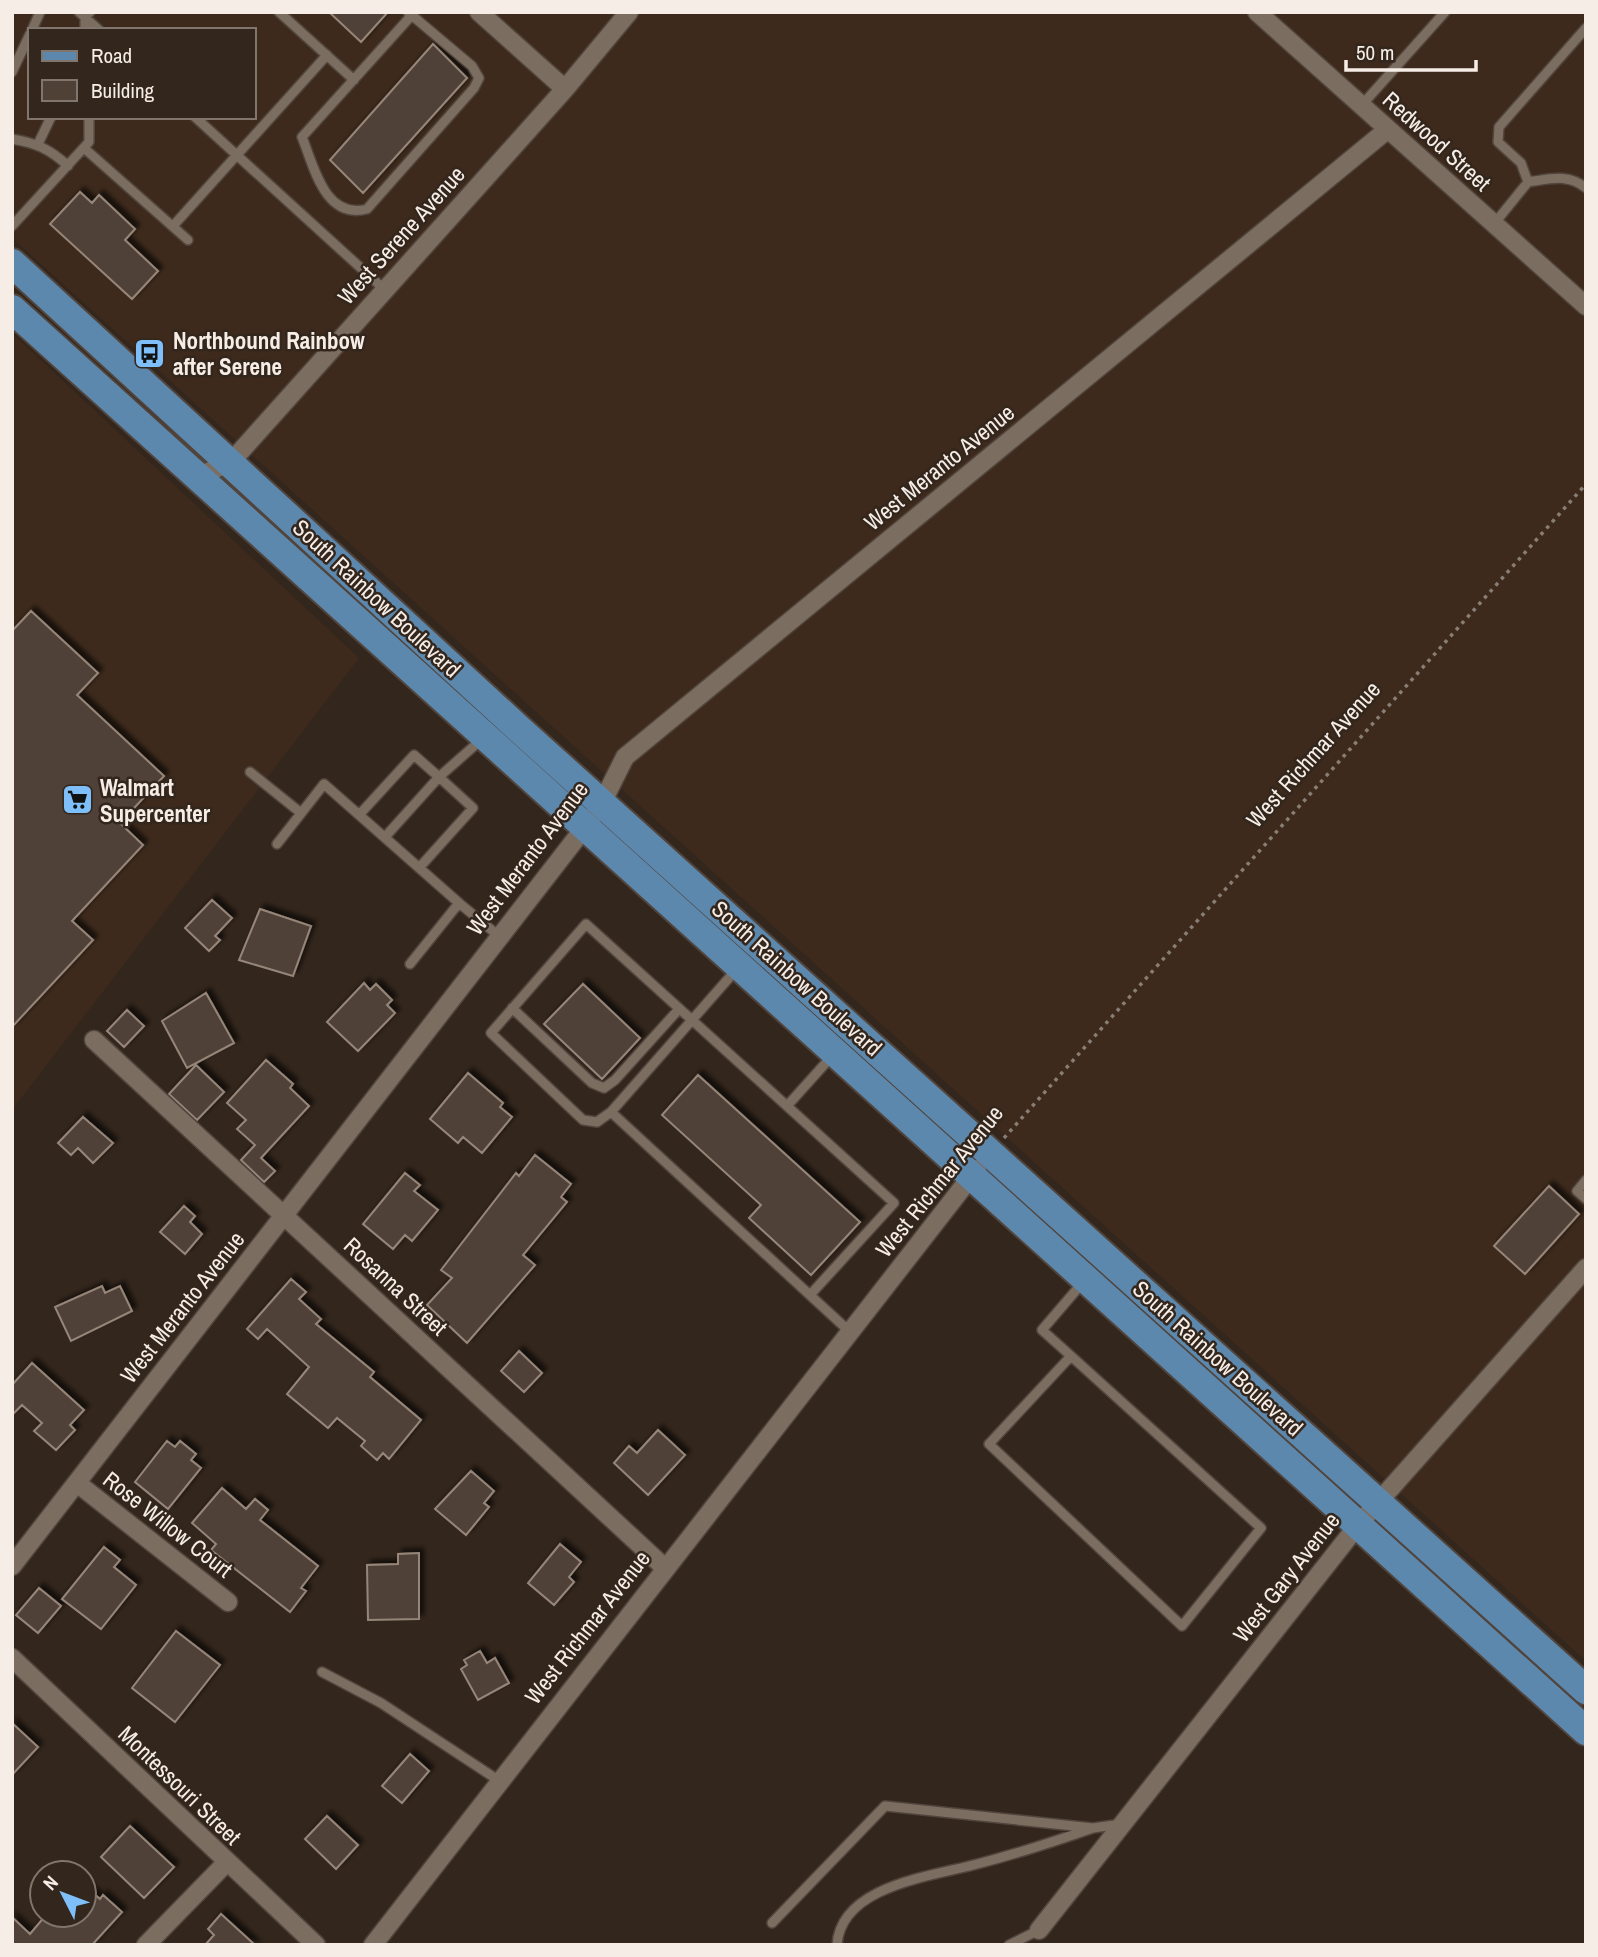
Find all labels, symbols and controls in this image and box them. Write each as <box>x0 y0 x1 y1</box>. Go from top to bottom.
legend <box>28 28 256 119</box>
scale bar <box>1346 28 1476 72</box>
text: 50 m <box>1356 38 1394 67</box>
text: Road <box>91 41 132 70</box>
text: Building <box>91 76 155 105</box>
street label: Redwood Street <box>1376 84 1498 198</box>
street label: West Serene Avenue <box>330 159 472 311</box>
place label: Northbound Rainbow after Serene <box>173 325 365 382</box>
bus stop icon: Northbound Rainbow after Serene <box>133 336 167 370</box>
street label: West Meranto Avenue <box>857 397 1021 537</box>
street label: South Rainbow Boulevard <box>286 512 468 684</box>
street label: West Richmar Avenue <box>1239 674 1387 834</box>
place label: Walmart Supercenter <box>100 772 211 829</box>
street label: West Meranto Avenue <box>459 775 595 941</box>
supermarket icon: Walmart Supercenter <box>60 783 94 817</box>
street label: South Rainbow Boulevard <box>705 893 889 1063</box>
street label: West Richmar Avenue <box>868 1099 1010 1263</box>
street label: West Meranto Avenue <box>113 1225 251 1389</box>
street label: Rosanna Street <box>338 1230 454 1342</box>
street label: South Rainbow Boulevard <box>1126 1273 1310 1443</box>
street label: Rose Willow Court <box>97 1464 239 1584</box>
street label: West Gary Avenue <box>1226 1506 1346 1648</box>
street label: West Richmar Avenue <box>517 1544 657 1710</box>
street label: Montessouri Street <box>112 1719 248 1851</box>
north arrow <box>28 1859 98 1929</box>
text: N <box>37 1870 64 1896</box>

